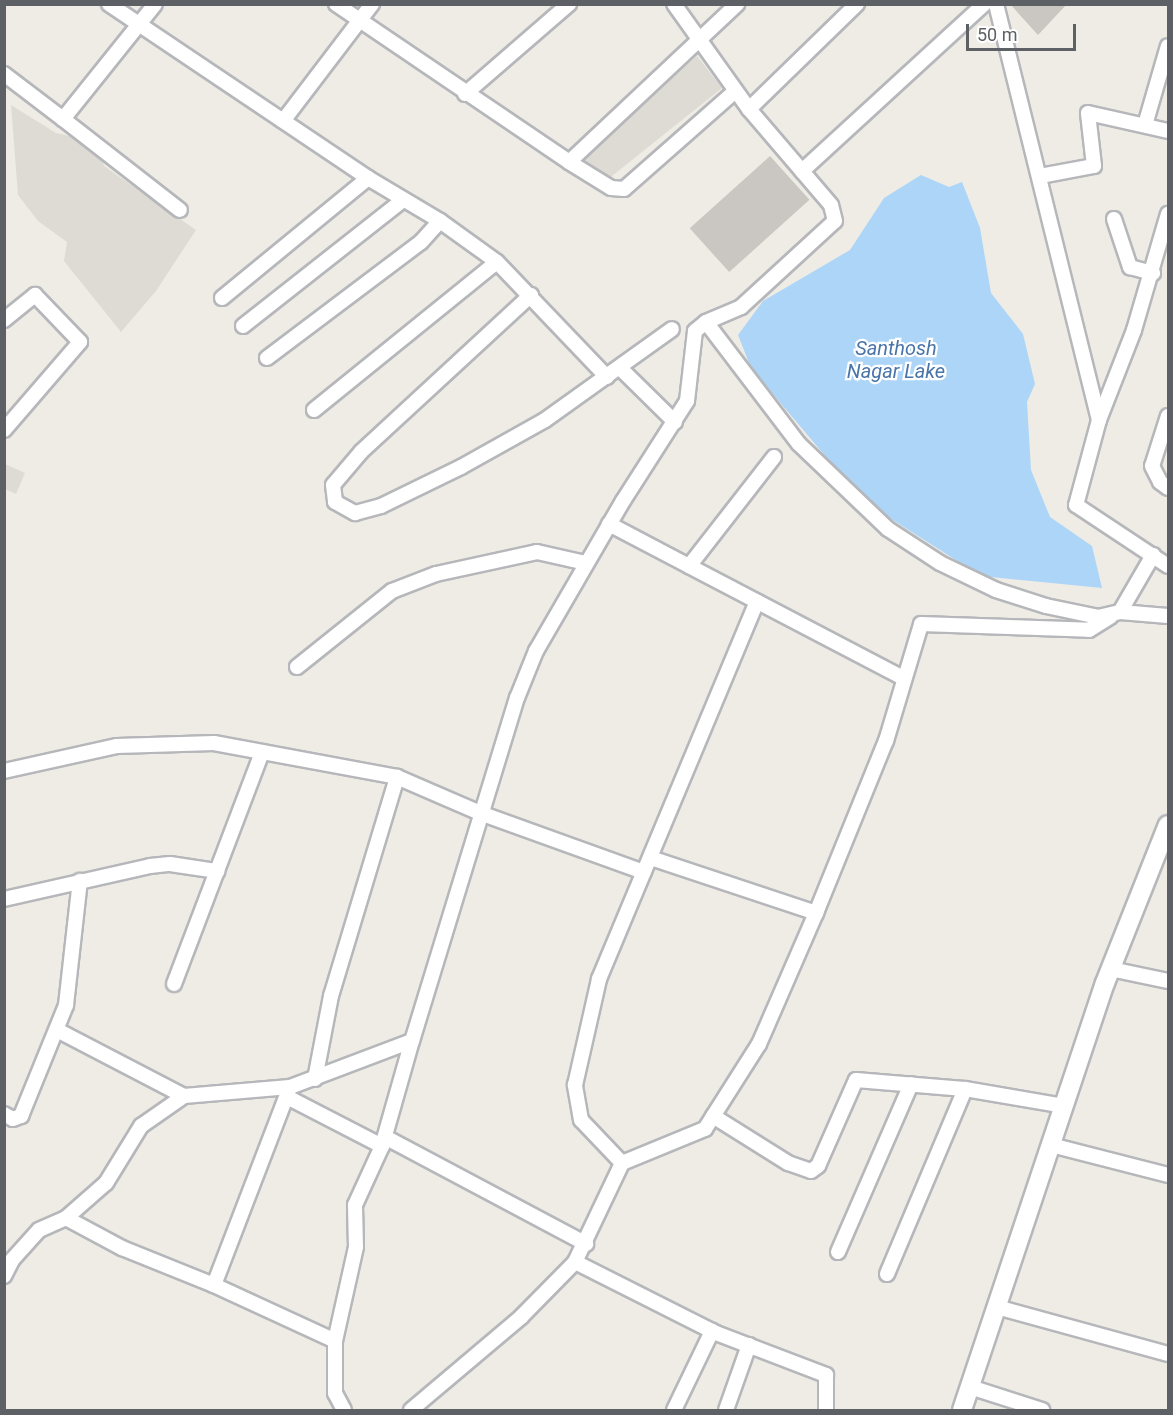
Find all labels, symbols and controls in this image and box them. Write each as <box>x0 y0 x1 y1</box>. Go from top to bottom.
scale bar <box>969 12 1078 50</box>
text: 50 m <box>977 24 1017 45</box>
water label: Santhosh Nagar Lake <box>847 336 945 383</box>

